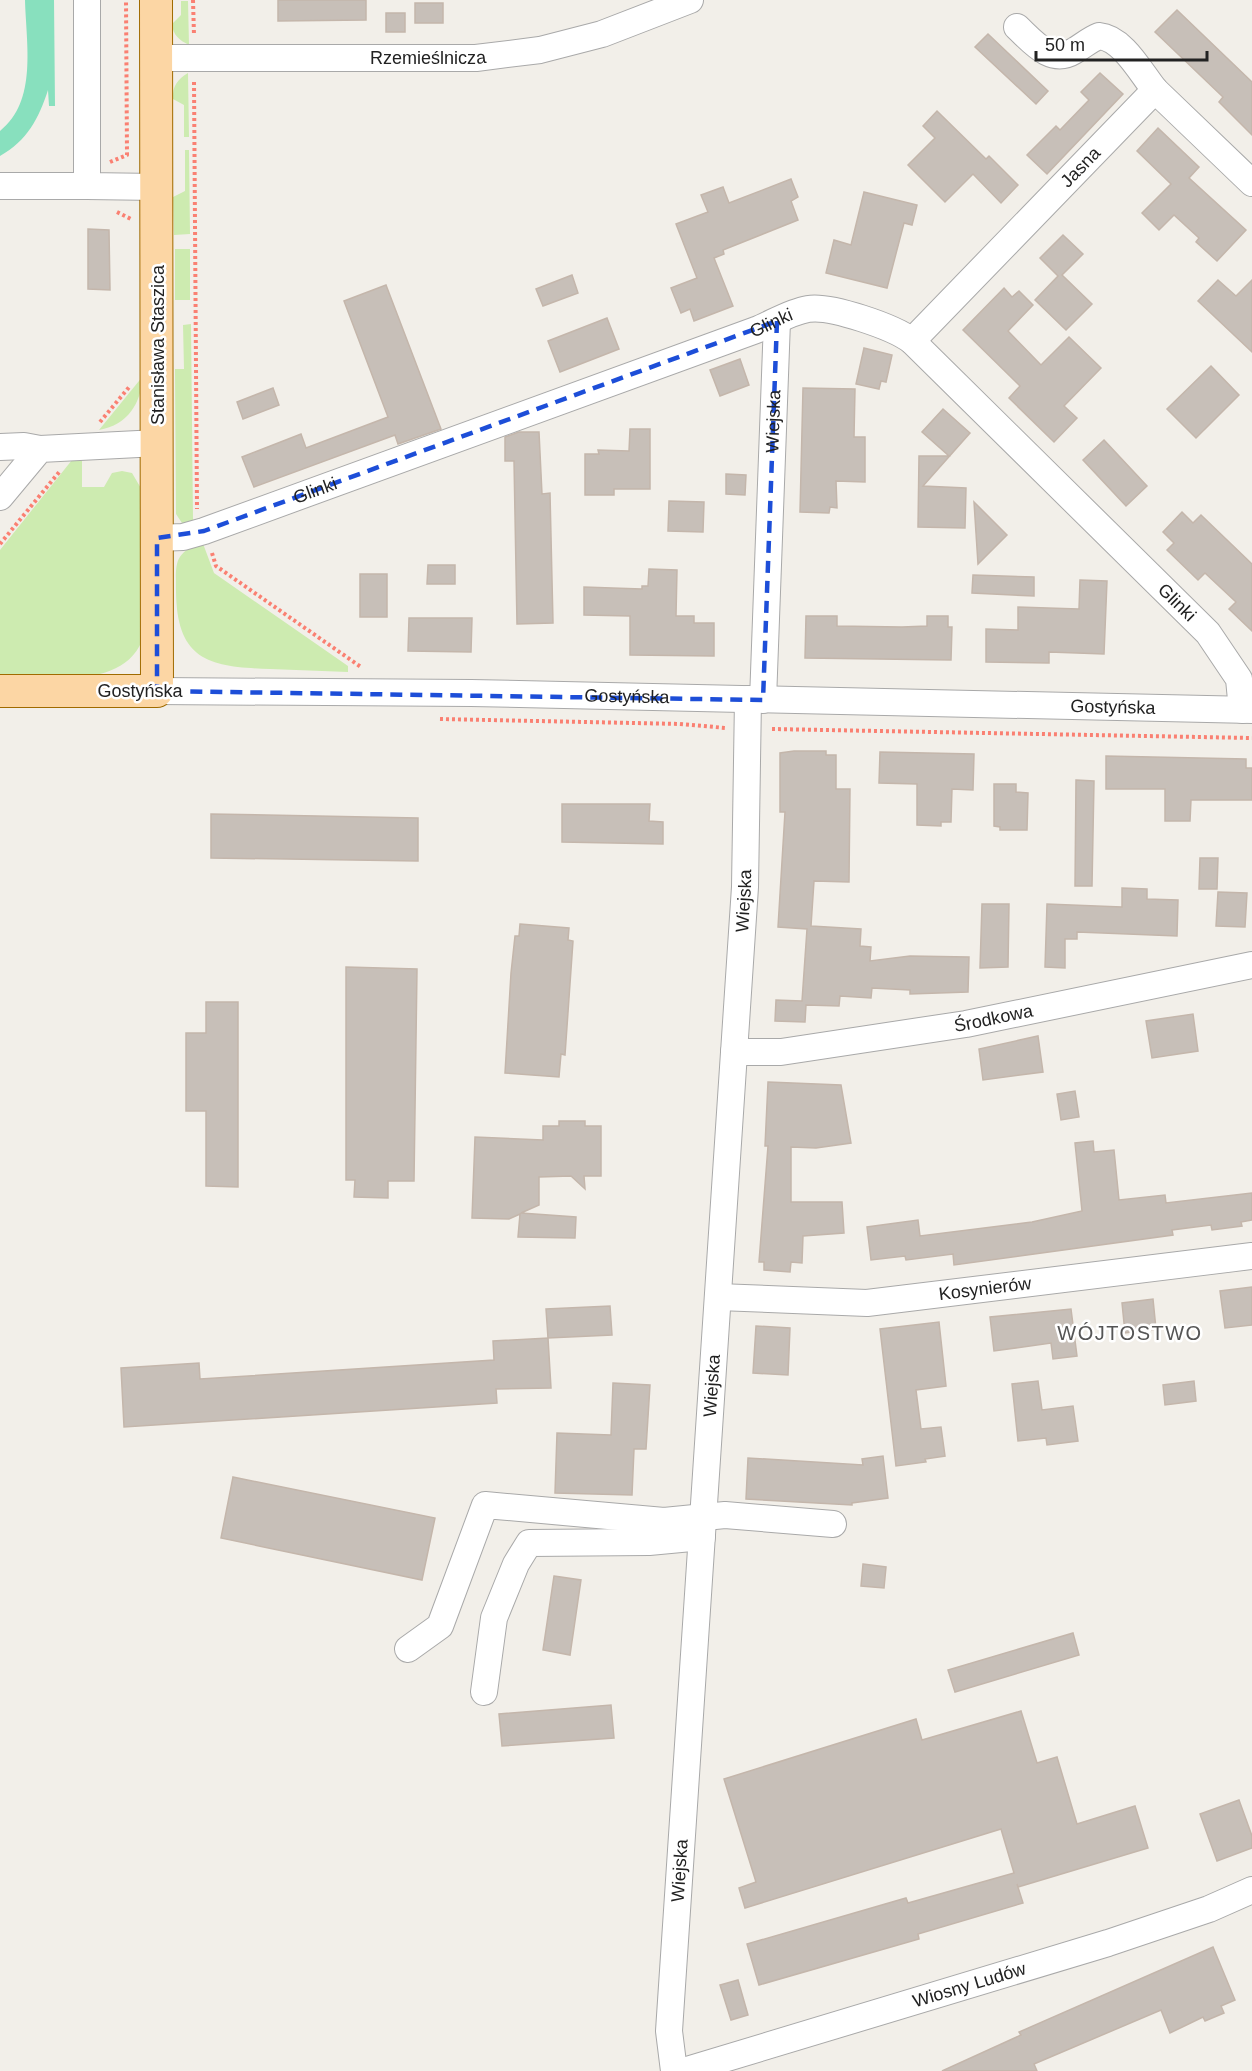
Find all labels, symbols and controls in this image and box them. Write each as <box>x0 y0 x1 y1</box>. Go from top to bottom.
scale bar <box>1036 24 1207 62</box>
text: 50 m <box>1045 35 1085 55</box>
street label: Rzemieślnicza <box>370 47 488 68</box>
street label: Jasna <box>1056 142 1105 191</box>
street label: Stanisława Staszica <box>148 264 168 425</box>
street label: Glinki <box>747 304 795 341</box>
street label: Wiejska <box>762 388 784 453</box>
street label: Glinki <box>290 473 340 508</box>
street label: Glinki <box>1154 579 1200 625</box>
street label: Gostyńska <box>97 681 184 701</box>
street label: Gostyńska <box>584 685 671 707</box>
street label: Gostyńska <box>1070 696 1157 718</box>
street label: Wiejska <box>732 868 755 933</box>
street label: Środkowa <box>952 1000 1036 1036</box>
street label: Kosynierów <box>938 1273 1033 1304</box>
district label: WÓJTOSTWO <box>1057 1322 1203 1344</box>
street label: Wiejska <box>700 1353 724 1418</box>
street label: Wiejska <box>668 1838 692 1903</box>
street label: Wiosny Ludów <box>910 1958 1029 2011</box>

